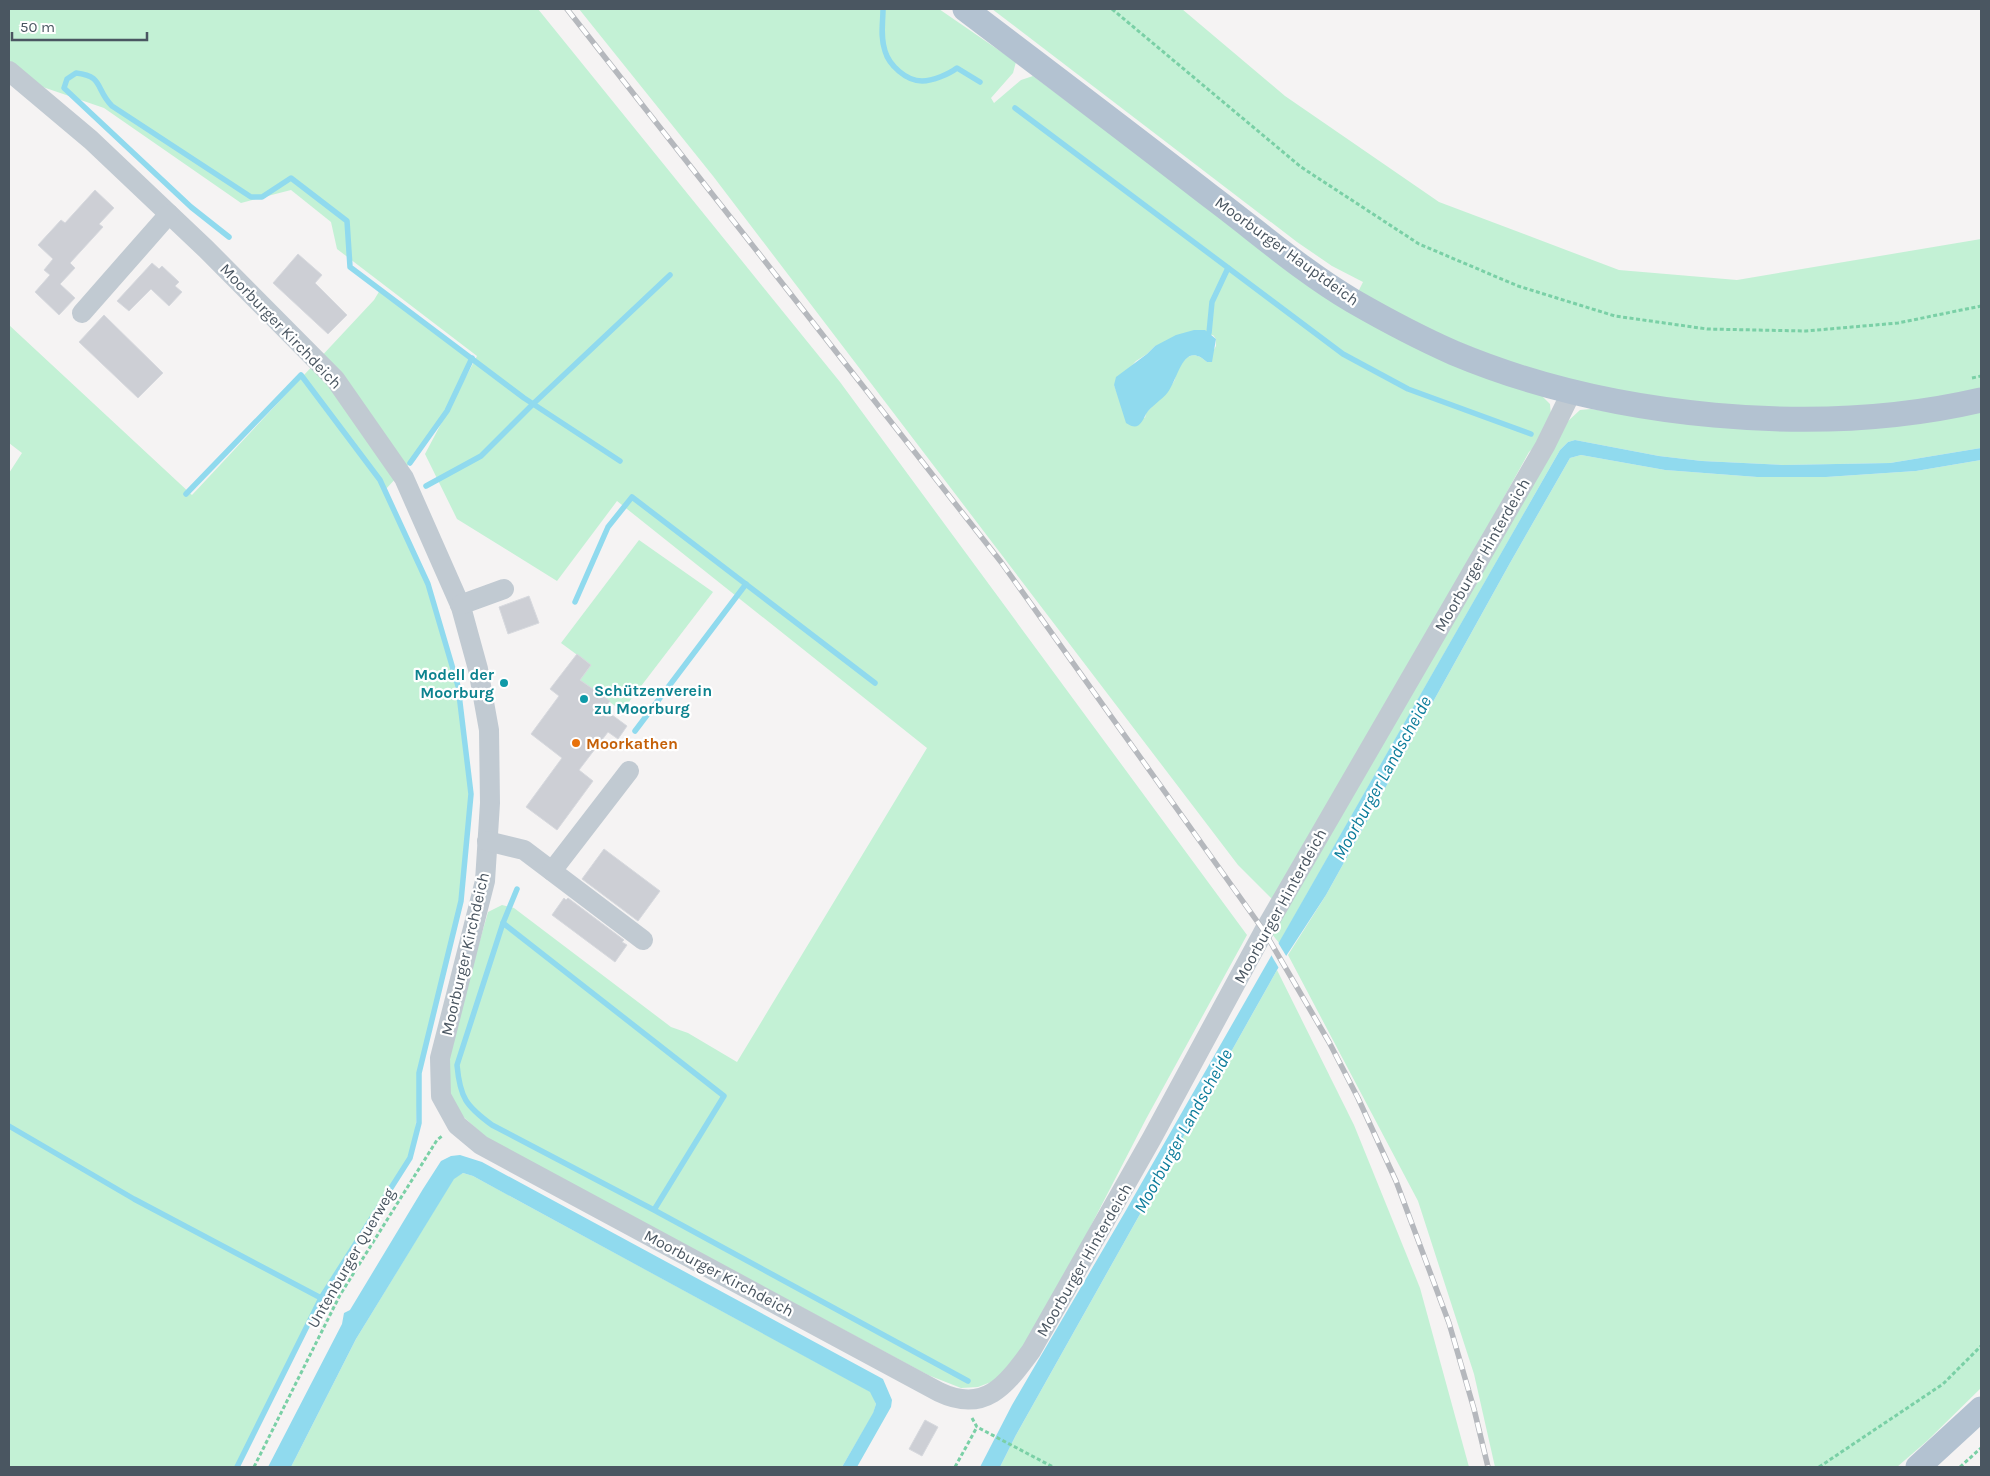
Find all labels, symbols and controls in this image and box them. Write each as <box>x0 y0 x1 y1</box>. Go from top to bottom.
scale bar <box>12 10 148 42</box>
text: 50 m <box>20 18 55 36</box>
street label: Moorburger Hauptdeich <box>1211 192 1363 310</box>
street label: Moorburger Kirchdeich <box>216 259 346 393</box>
street label: Moorburger Hinterdeich <box>1430 475 1534 635</box>
place label: Modell der Moorburg <box>414 665 495 702</box>
marker: Modell der Moorburg <box>498 677 510 689</box>
place label: Schützenverein zu Moorburg <box>594 681 712 718</box>
water label: Moorburger Landscheide <box>1328 692 1436 864</box>
marker: Schützenverein zu Moorburg <box>578 693 590 705</box>
place label: Moorkathen <box>586 734 678 753</box>
marker: Moorkathen <box>570 737 582 749</box>
street label: Moorburger Hinterdeich <box>1230 825 1330 987</box>
street label: Moorburger Kirchdeich <box>437 871 493 1037</box>
water label: Moorburger Landscheide <box>1129 1045 1237 1217</box>
street label: Moorburger Hinterdeich <box>1032 1180 1136 1340</box>
street label: Untenburger Querweg <box>303 1185 399 1331</box>
street label: Moorburger Kirchdeich <box>641 1225 797 1321</box>

